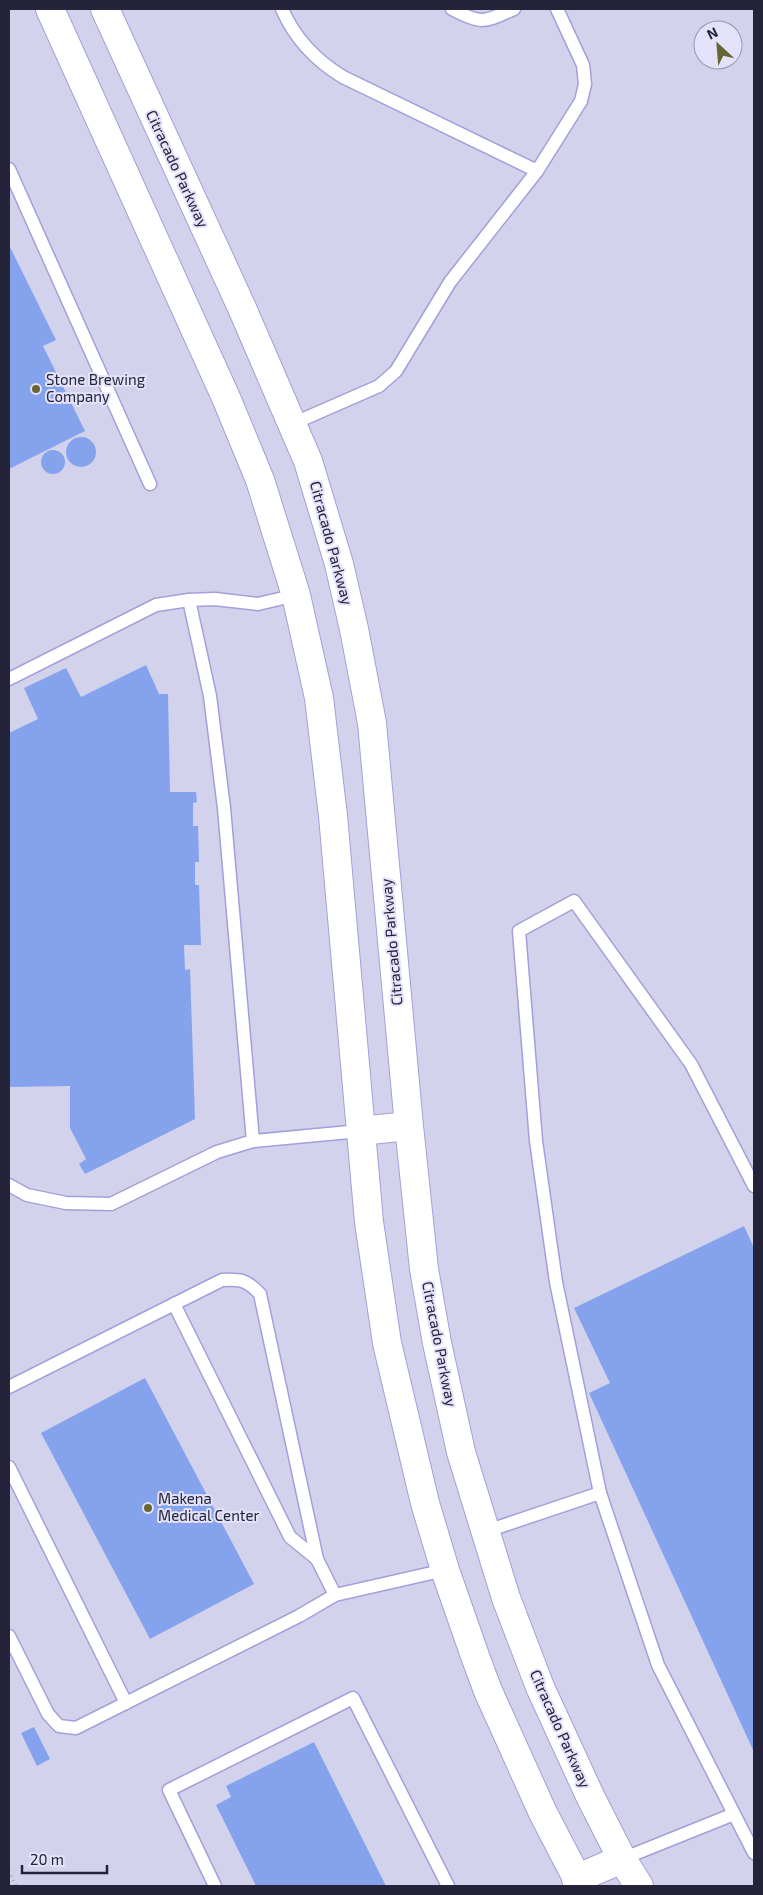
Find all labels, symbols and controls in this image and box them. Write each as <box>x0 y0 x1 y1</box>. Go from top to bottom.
north arrow <box>693 20 743 70</box>
text: N <box>704 23 720 43</box>
street label: Citracado Parkway <box>143 107 213 230</box>
place label: Stone Brewing Company <box>46 370 146 405</box>
marker: Stone Brewing Company <box>30 383 42 395</box>
street label: Citracado Parkway <box>307 479 357 607</box>
street label: Citracado Parkway <box>376 878 406 1006</box>
street label: Citracado Parkway <box>419 1280 461 1408</box>
place label: Makena Medical Center <box>158 1489 260 1524</box>
marker: Makena Medical Center <box>142 1502 154 1514</box>
street label: Citracado Parkway <box>527 1667 595 1791</box>
scale bar <box>22 1842 108 1874</box>
text: 20 m <box>30 1850 64 1868</box>

